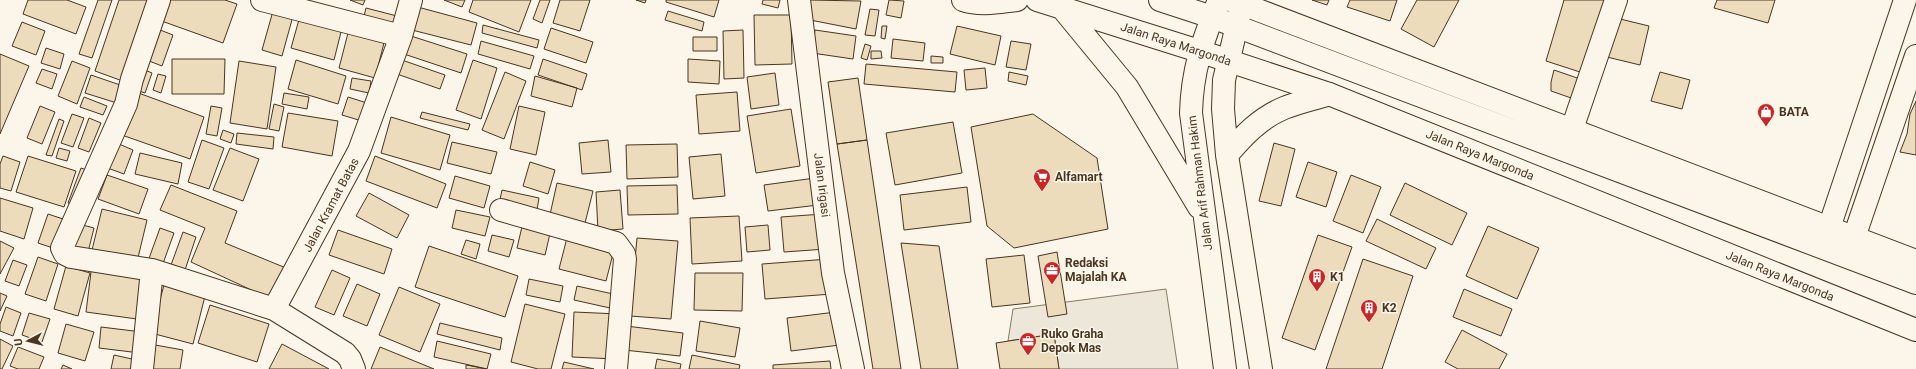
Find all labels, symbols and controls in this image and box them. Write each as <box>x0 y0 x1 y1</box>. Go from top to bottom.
street label: Jalan Raya Margonda <box>1119 19 1233 69</box>
shop icon: BATA <box>1756 102 1776 127</box>
place label: BATA <box>1779 105 1810 119</box>
street label: Jalan Arif Rahman Hakim <box>1185 115 1215 251</box>
street label: Jalan Raya Margonda <box>1424 127 1536 183</box>
street label: Jalan Irigasi <box>811 152 833 218</box>
street label: Jalan Kramat Batas <box>300 155 362 255</box>
supermarket icon: Alfamart <box>1032 167 1052 192</box>
place label: Alfamart <box>1055 170 1103 184</box>
street label: Jalan Raya Margonda <box>1724 248 1836 304</box>
place label: Redaksi Majalah KA <box>1065 256 1127 284</box>
office icon: Redaksi Majalah KA <box>1042 260 1062 285</box>
building icon: K1 <box>1307 267 1327 292</box>
place label: K1 <box>1330 270 1345 284</box>
building icon: K2 <box>1359 298 1379 323</box>
place label: K2 <box>1382 301 1397 315</box>
north arrow <box>8 321 48 361</box>
place label: Ruko Graha Depok Mas <box>1041 327 1104 355</box>
office icon: Ruko Graha Depok Mas <box>1018 331 1038 356</box>
text: U <box>12 338 25 347</box>

